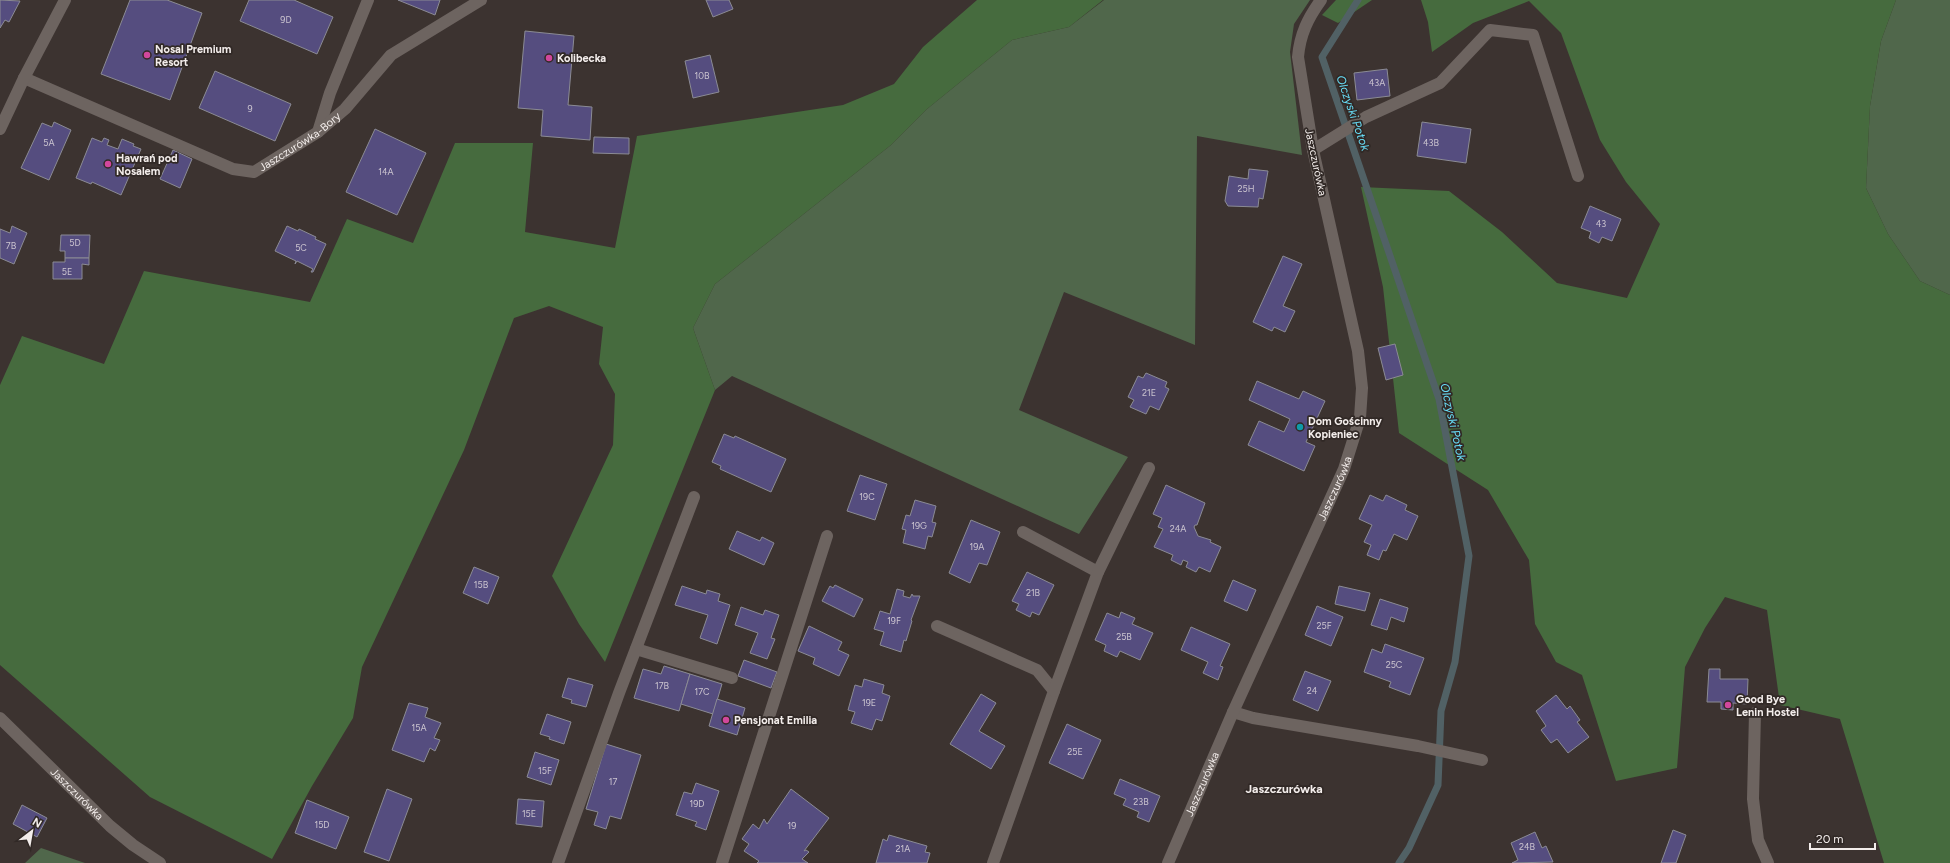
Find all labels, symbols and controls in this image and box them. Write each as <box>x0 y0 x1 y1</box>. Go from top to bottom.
house number: 9D <box>280 14 292 25</box>
place label: Nosal Premium Resort <box>155 43 232 69</box>
marker: Nosal Premium Resort <box>142 50 152 60</box>
place label: Kolibecka <box>557 52 606 65</box>
marker: Kolibecka <box>544 53 554 63</box>
house number: 10B <box>695 70 710 81</box>
water label: Olczyski Potok <box>1334 73 1373 154</box>
house number: 43A <box>1369 77 1385 88</box>
house number: 9 <box>247 103 253 114</box>
street label: Jaszczurówka-Bory <box>257 110 344 174</box>
street label: Jaszczurówka <box>1302 127 1329 197</box>
house number: 5A <box>43 137 55 148</box>
house number: 43B <box>1423 137 1439 148</box>
place label: Hawrań pod Nosalem <box>116 152 178 178</box>
marker: Hawrań pod Nosalem <box>103 159 113 169</box>
house number: 14A <box>378 166 394 177</box>
house number: 25H <box>1238 183 1254 194</box>
house number: 43 <box>1596 218 1606 229</box>
house number: 5D <box>69 237 81 248</box>
house number: 7B <box>6 240 17 251</box>
house number: 5C <box>295 242 307 253</box>
house number: 5E <box>62 266 72 277</box>
water label: Olczyski Potok <box>1437 382 1469 463</box>
house number: 21E <box>1142 387 1156 398</box>
place label: Dom Gościnny Kopieniec <box>1308 415 1382 441</box>
marker: Dom Gościnny Kopieniec <box>1295 422 1305 432</box>
street label: Jaszczurówka <box>1315 455 1355 523</box>
house number: 19C <box>859 491 875 502</box>
house number: 19G <box>911 520 927 531</box>
house number: 24A <box>1170 523 1186 534</box>
house number: 19A <box>970 541 984 552</box>
house number: 15B <box>474 579 489 590</box>
house number: 21B <box>1026 587 1041 598</box>
house number: 19F <box>887 615 901 626</box>
house number: 25F <box>1316 620 1332 631</box>
house number: 25B <box>1116 631 1132 642</box>
house number: 25C <box>1386 659 1403 670</box>
house number: 17B <box>655 680 670 691</box>
house number: 24 <box>1307 685 1318 696</box>
house number: 17C <box>694 686 710 697</box>
place label: Good Bye Lenin Hostel <box>1736 693 1799 719</box>
house number: 19E <box>862 697 876 708</box>
marker: Good Bye Lenin Hostel <box>1723 700 1733 710</box>
place label: Pensjonat Emilia <box>734 714 817 727</box>
marker: Pensjonat Emilia <box>721 715 731 725</box>
house number: 15A <box>412 722 427 733</box>
house number: 25E <box>1067 746 1083 757</box>
street label: Jaszczurówka <box>1183 750 1222 818</box>
street label: Jaszczurówka <box>48 765 106 823</box>
house number: 15F <box>538 765 552 776</box>
house number: 17 <box>609 776 617 787</box>
district label: Jaszczurówka <box>1245 782 1323 796</box>
house number: 23B <box>1133 796 1149 807</box>
house number: 19D <box>689 798 705 809</box>
house number: 15E <box>522 808 536 819</box>
north arrow <box>12 811 52 851</box>
text: N <box>30 815 44 831</box>
house number: 15D <box>314 819 330 830</box>
house number: 19 <box>788 820 796 831</box>
scale bar <box>1810 825 1875 851</box>
text: 20 m <box>1816 832 1844 846</box>
house number: 24B <box>1519 841 1536 852</box>
house number: 21A <box>896 843 910 854</box>

